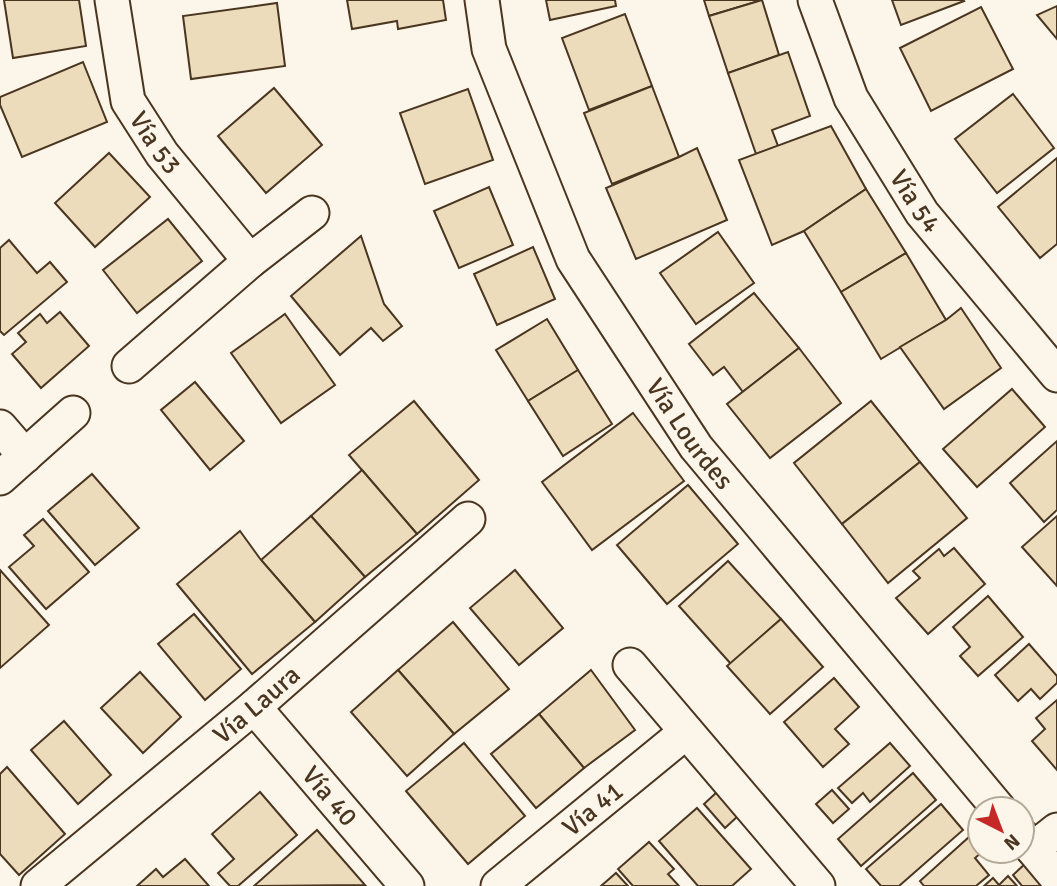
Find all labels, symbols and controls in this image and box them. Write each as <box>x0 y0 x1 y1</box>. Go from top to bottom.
street label: Vía 53 <box>122 106 187 181</box>
street label: Vía 54 <box>882 164 947 240</box>
street label: Vía Lourdes <box>639 373 740 496</box>
street label: Vía Laura <box>207 659 307 751</box>
street label: Vía 40 <box>295 760 364 833</box>
street label: Vía 41 <box>556 775 630 844</box>
north arrow <box>966 795 1036 865</box>
text: N <box>999 829 1025 855</box>

